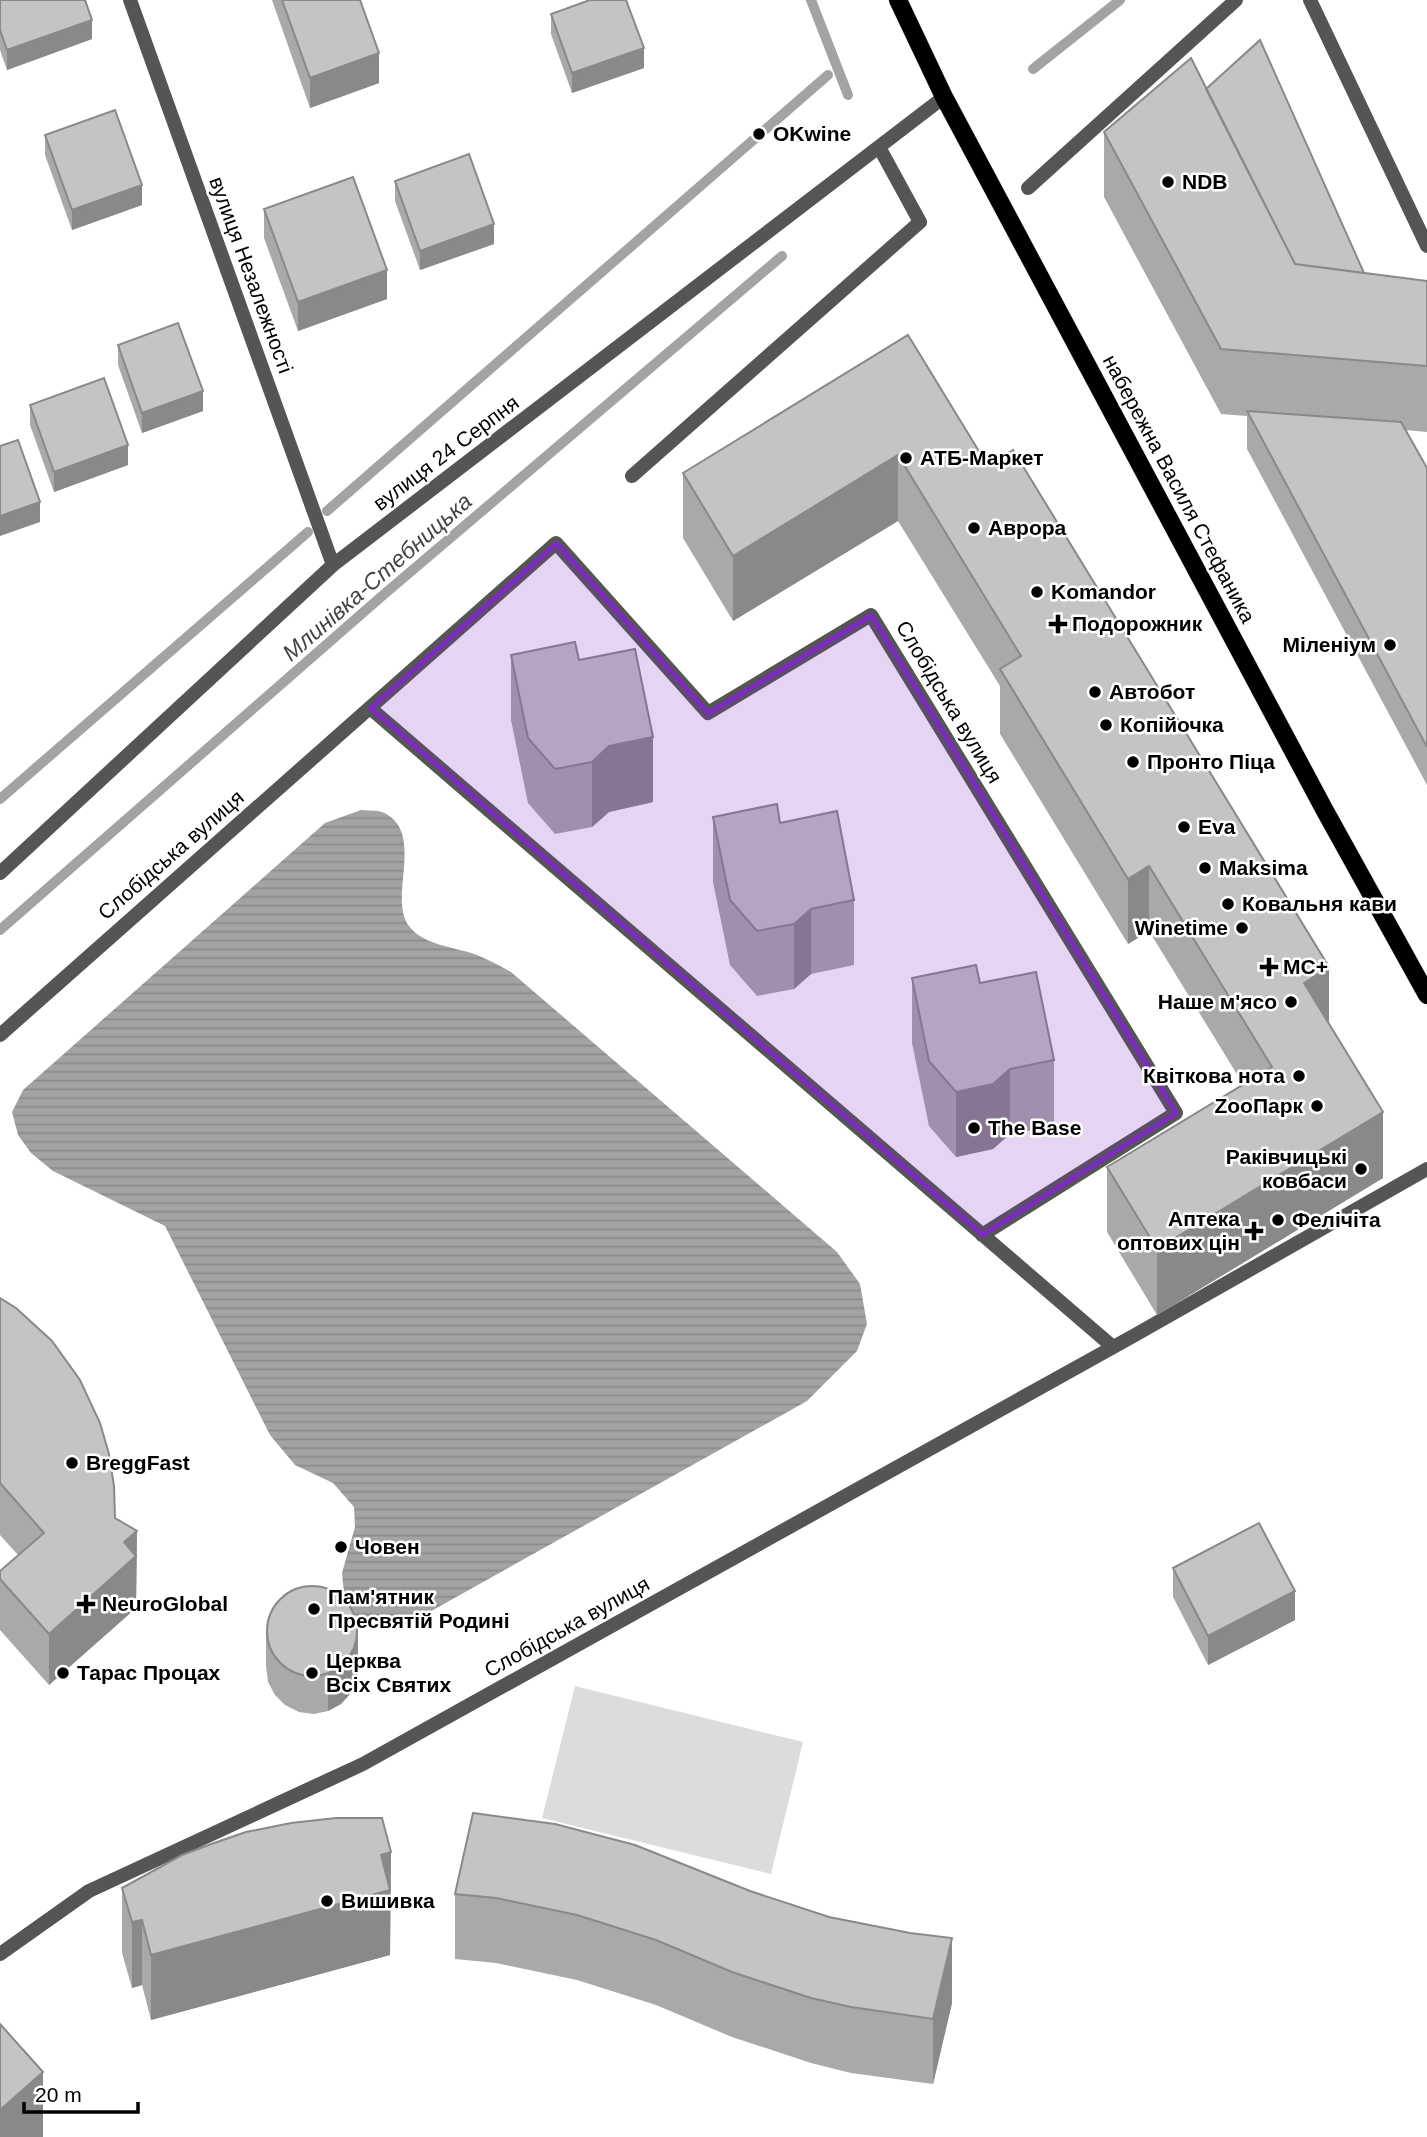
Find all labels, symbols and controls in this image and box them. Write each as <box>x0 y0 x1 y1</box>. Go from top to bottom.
place label: OKwine <box>773 122 851 145</box>
marker: OKwine <box>751 126 767 142</box>
place label: NDB <box>1182 170 1228 193</box>
street label: вулиця Незалежності <box>205 173 298 376</box>
marker: NDB <box>1160 174 1176 190</box>
street label: набережна Василя Стефаника <box>1099 351 1260 627</box>
street label: вулиця 24 Серпня <box>368 390 523 515</box>
place label: АТБ-Маркет <box>920 446 1044 469</box>
marker: АТБ-Маркет <box>898 450 914 466</box>
water label: Млинівка-Стебницька <box>277 488 477 666</box>
place label: Аврора <box>988 516 1067 539</box>
marker: Аврора <box>966 520 982 536</box>
place label: Komandor <box>1051 580 1156 603</box>
marker: Komandor <box>1029 584 1045 600</box>
place label: Подорожник <box>1072 612 1203 635</box>
marker: Подорожник <box>1050 616 1066 632</box>
street label: Слобідська вулиця <box>892 617 1007 787</box>
place label: Міленіум <box>1282 633 1376 656</box>
marker: Міленіум <box>1382 637 1398 653</box>
place label: Автобот <box>1109 680 1195 703</box>
marker: Автобот <box>1087 684 1103 700</box>
place label: Копійочка <box>1120 713 1224 736</box>
marker: Копійочка <box>1098 717 1114 733</box>
place label: Пронто Піца <box>1147 750 1275 773</box>
marker: Пронто Піца <box>1125 754 1141 770</box>
street label: Слобідська вулиця <box>93 785 248 924</box>
place label: Eva <box>1198 815 1236 838</box>
marker: Eva <box>1176 819 1192 835</box>
place label: Maksima <box>1219 856 1308 879</box>
marker: Maksima <box>1197 860 1213 876</box>
place label: Ковальня кави <box>1242 892 1397 915</box>
marker: Ковальня кави <box>1220 896 1236 912</box>
place label: Winetime <box>1135 916 1228 939</box>
marker: Winetime <box>1234 920 1250 936</box>
place label: МС+ <box>1283 955 1328 978</box>
marker: МС+ <box>1261 959 1277 975</box>
place label: Наше м'ясо <box>1158 990 1277 1013</box>
marker: Наше м'ясо <box>1283 994 1299 1010</box>
place label: Квіткова нота <box>1143 1064 1285 1087</box>
marker: Квіткова нота <box>1291 1068 1307 1084</box>
place label: ZooПарк <box>1214 1094 1303 1117</box>
marker: ZooПарк <box>1309 1098 1325 1114</box>
place label: The Base <box>988 1116 1081 1139</box>
marker: The Base <box>966 1120 982 1136</box>
place label: Раківчицькі ковбаси <box>1226 1145 1347 1192</box>
marker: Раківчицькі ковбаси <box>1353 1161 1369 1177</box>
place label: Аптека оптових цін <box>1117 1207 1240 1254</box>
place label: Фелічіта <box>1292 1208 1381 1231</box>
marker: Фелічіта <box>1270 1212 1286 1228</box>
marker: Аптека оптових цін <box>1246 1223 1262 1239</box>
place label: BreggFast <box>86 1451 190 1474</box>
marker: BreggFast <box>64 1455 80 1471</box>
place label: Човен <box>355 1535 420 1558</box>
marker: Човен <box>333 1539 349 1555</box>
street label: Слобідська вулиця <box>480 1572 653 1681</box>
place label: Пам'ятник Пресвятій Родині <box>328 1585 510 1632</box>
place label: NeuroGlobal <box>102 1592 228 1615</box>
marker: NeuroGlobal <box>76 1594 96 1614</box>
marker: Пам'ятник Пресвятій Родині <box>306 1601 322 1617</box>
place label: Церква Всіх Святих <box>326 1649 451 1696</box>
place label: Тарас Процах <box>77 1661 221 1684</box>
marker: Тарас Процах <box>55 1665 71 1681</box>
marker: Церква Всіх Святих <box>304 1665 320 1681</box>
place label: Вишивка <box>341 1889 435 1912</box>
marker: Вишивка <box>319 1893 335 1909</box>
scale bar <box>24 2070 138 2114</box>
text: 20 m <box>35 2083 82 2106</box>

